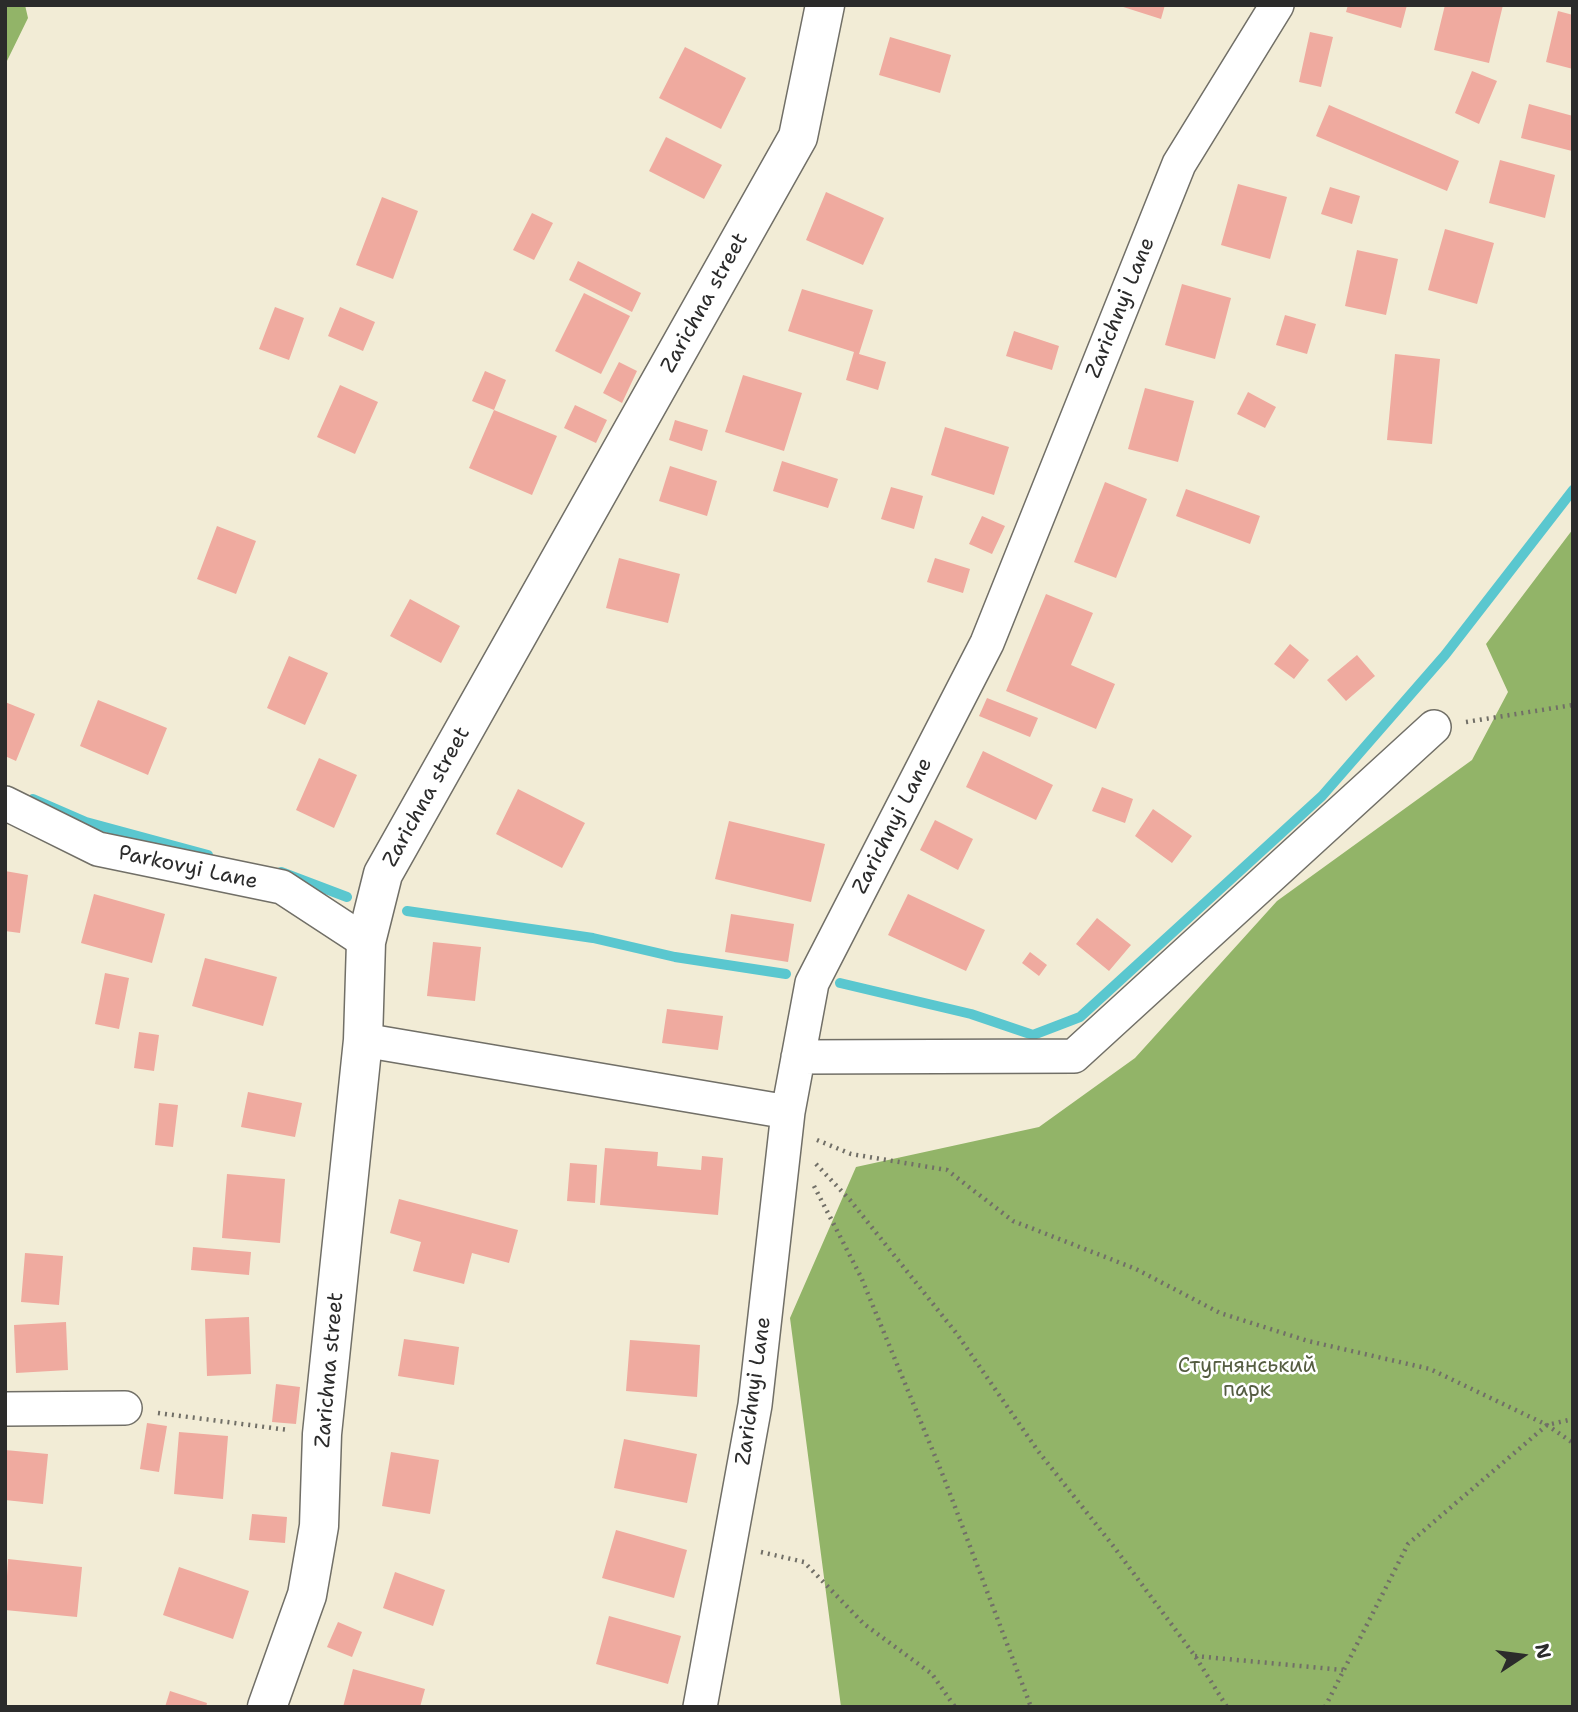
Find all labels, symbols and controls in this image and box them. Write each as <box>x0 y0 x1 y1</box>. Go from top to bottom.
street label: Zarichna street <box>656 229 754 377</box>
street label: Zarichnyi Lane <box>1081 234 1161 382</box>
street label: Zarichna street <box>378 723 476 871</box>
street label: Zarichnyi Lane <box>848 754 938 898</box>
street label: Parkovyi Lane <box>116 841 260 895</box>
street label: Zarichna street <box>311 1291 349 1449</box>
street label: Zarichnyi Lane <box>731 1315 777 1467</box>
park label: Стугнянський парк <box>1178 1354 1316 1404</box>
north arrow <box>1487 1621 1557 1691</box>
text: N <box>1529 1641 1557 1661</box>

